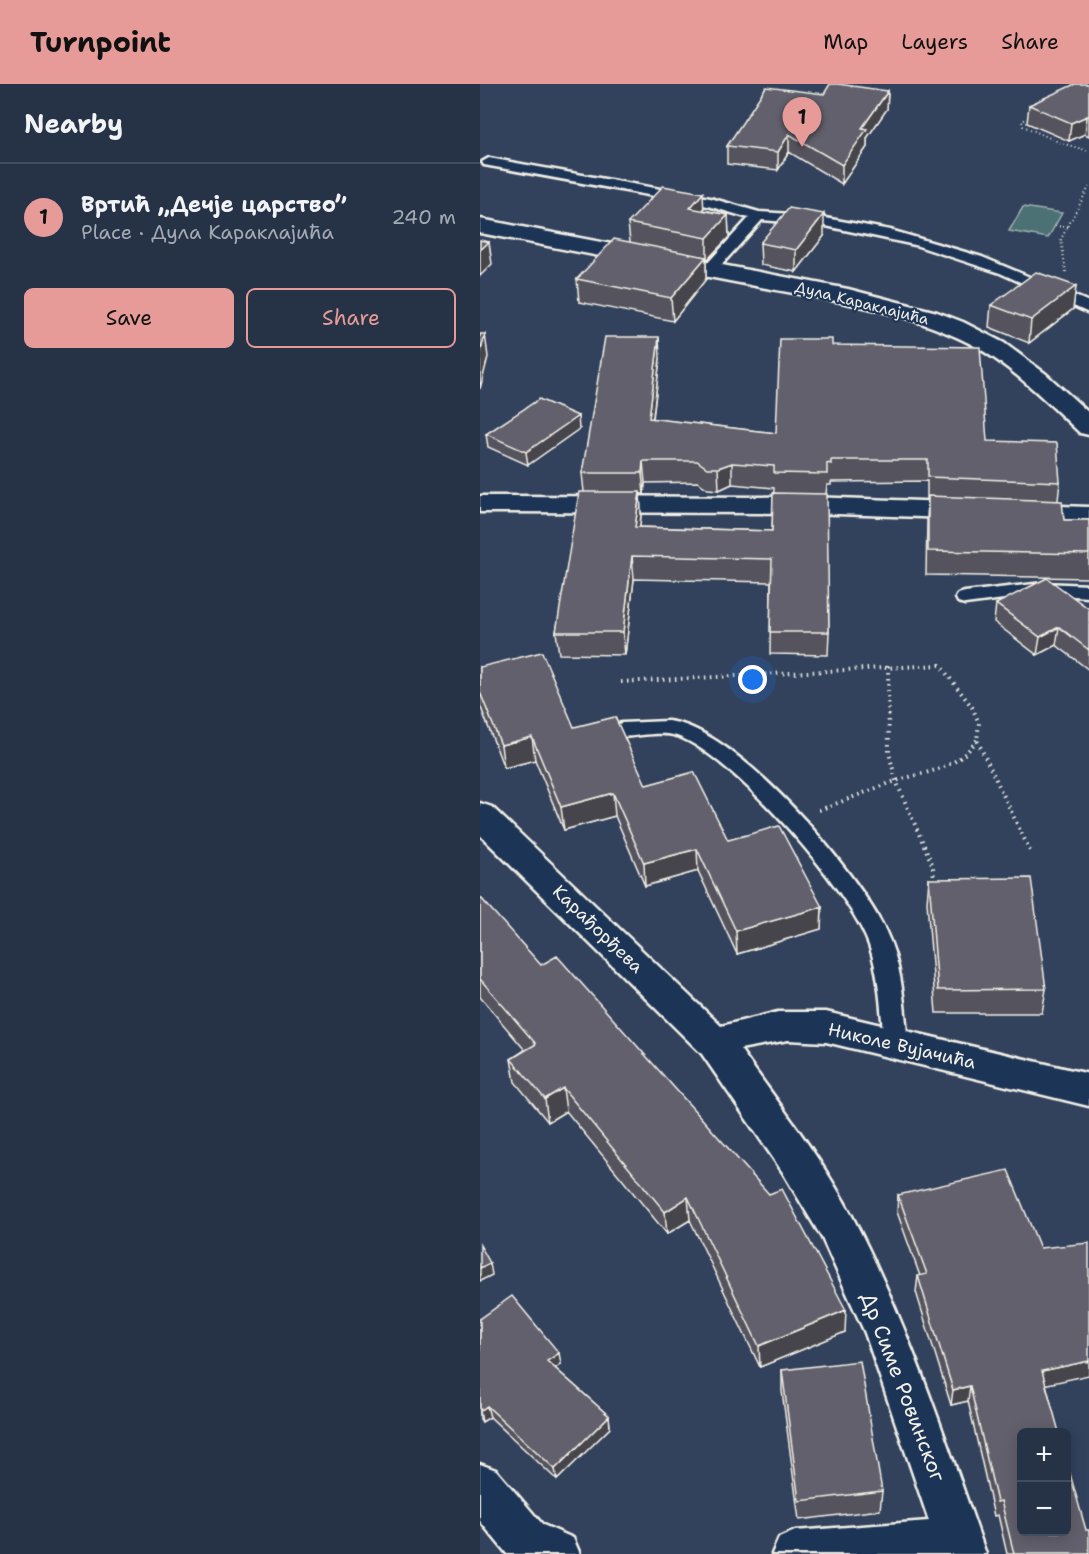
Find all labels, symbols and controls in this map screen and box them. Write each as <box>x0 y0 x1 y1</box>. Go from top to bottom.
text: Turnpoint <box>30 23 171 61</box>
text: Map <box>823 28 868 56</box>
text: Layers <box>901 28 968 56</box>
text: Share <box>1001 28 1059 56</box>
pin: 1 <box>782 98 822 147</box>
text: Nearby <box>24 106 123 141</box>
text: Вртић „Дечје царство” <box>81 190 347 219</box>
text: 1 <box>39 204 48 230</box>
text: 240 m <box>391 204 456 230</box>
text: Place · Дула Караклајића <box>81 219 334 245</box>
street label: Дула Караклајића <box>793 277 932 329</box>
button: Save <box>24 288 234 348</box>
button: Share <box>246 288 456 348</box>
your location <box>738 665 767 694</box>
street label: Карађорђева <box>547 880 649 978</box>
street label: Николе Вујачића <box>826 1017 978 1075</box>
street label: Др Симе Ровинског <box>854 1288 952 1486</box>
map controls <box>1017 1428 1071 1536</box>
button: + <box>1017 1428 1071 1482</box>
button: − <box>1017 1482 1071 1536</box>

